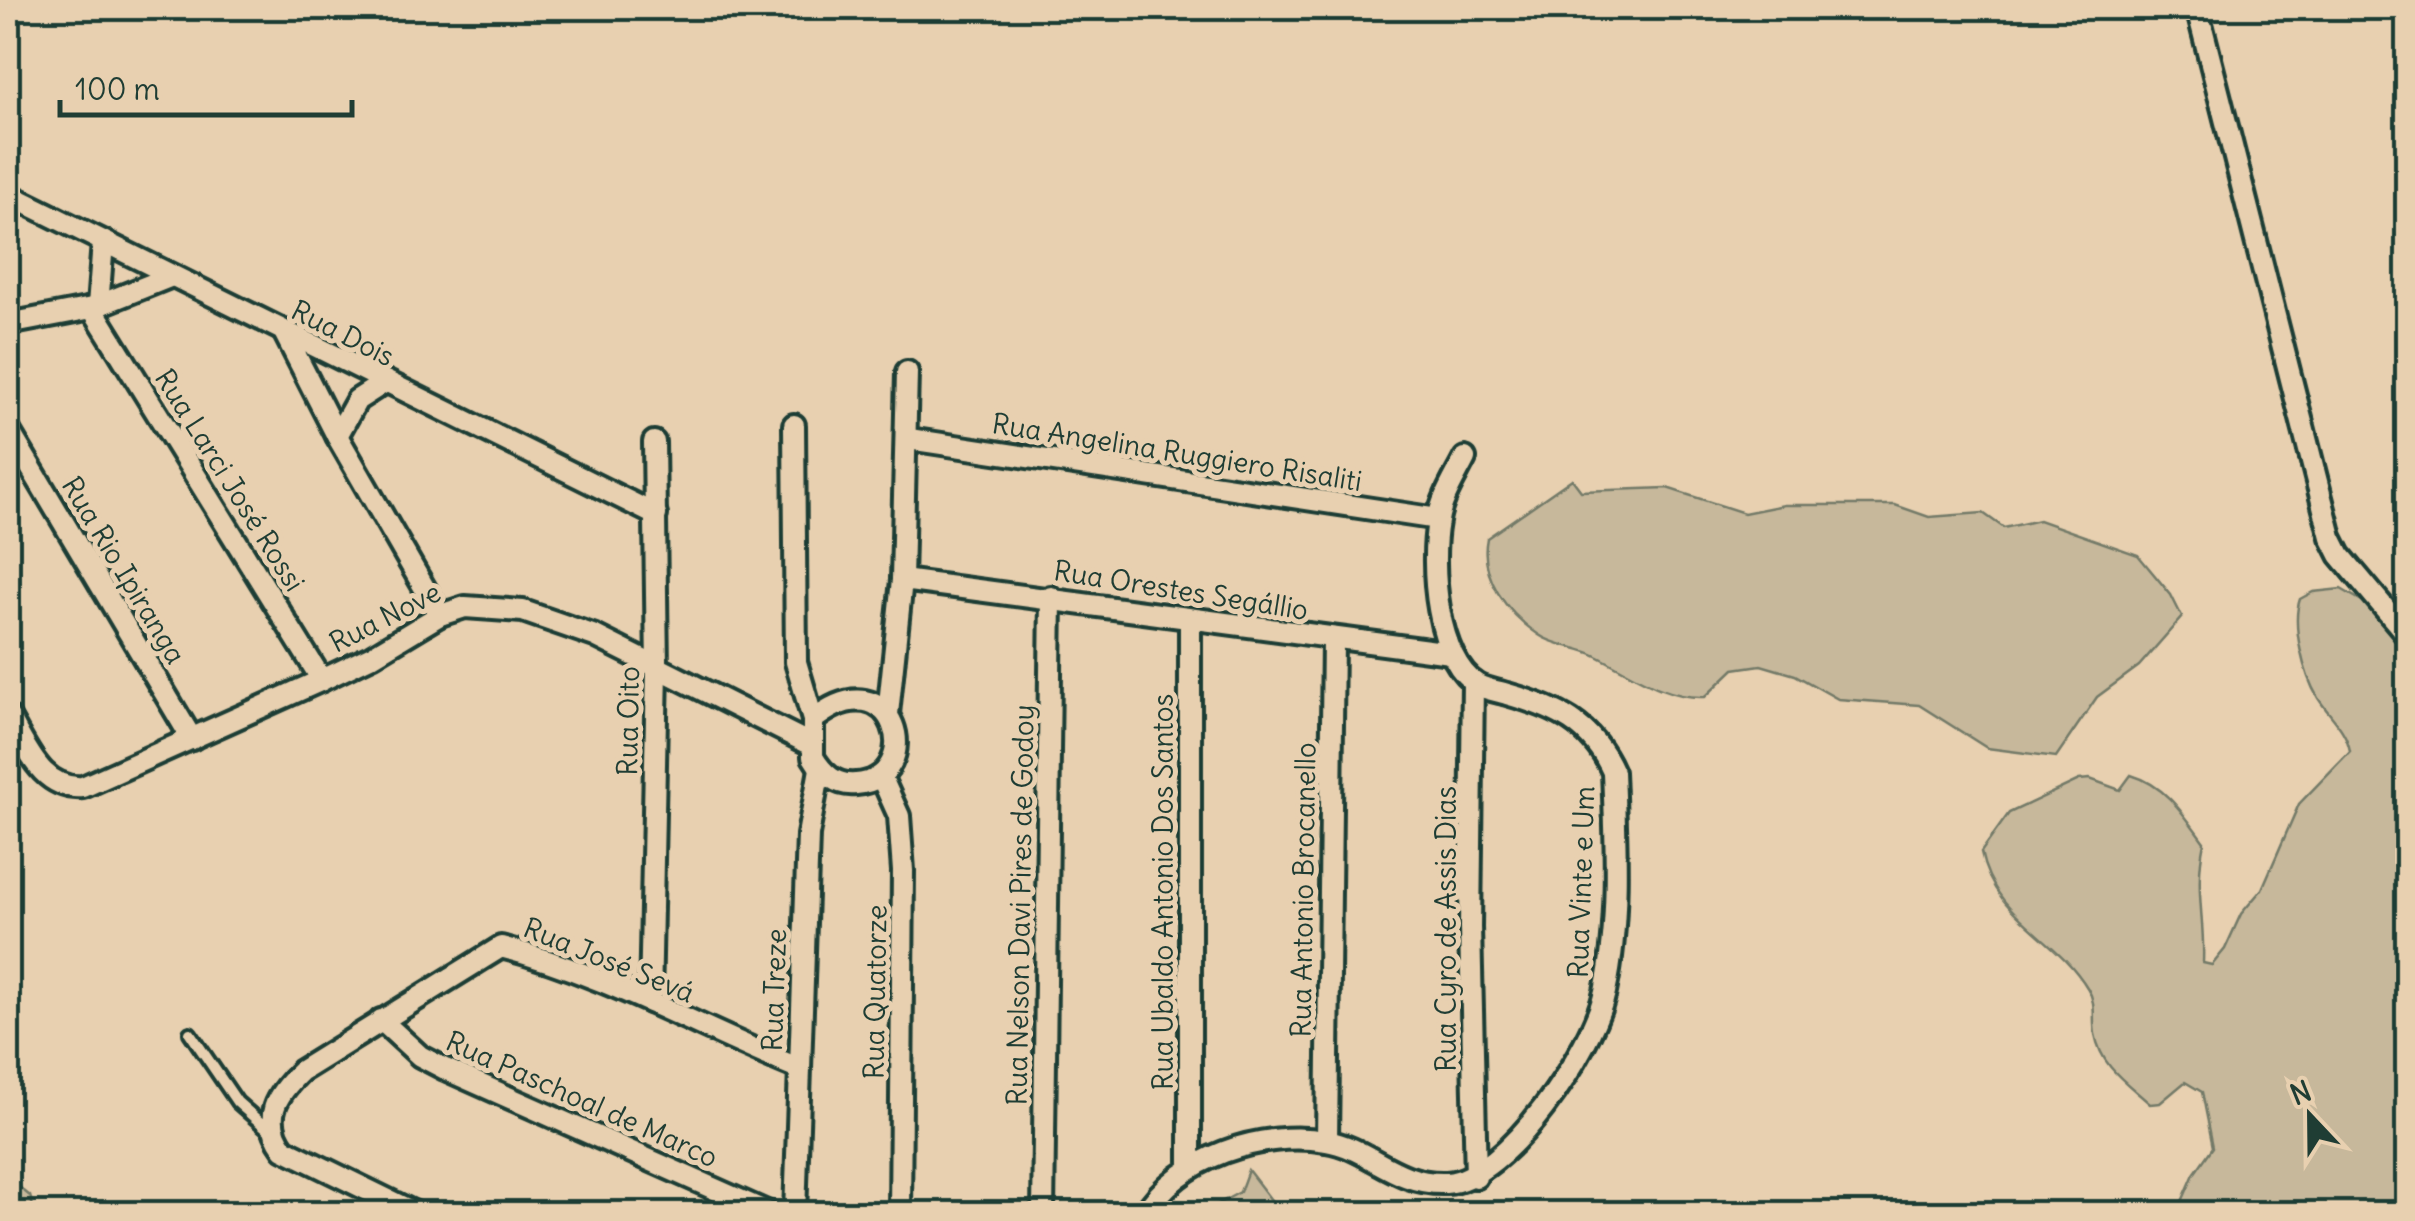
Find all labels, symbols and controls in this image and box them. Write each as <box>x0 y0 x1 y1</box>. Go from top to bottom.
scale bar <box>60 55 352 117</box>
text: 100 m <box>75 70 160 108</box>
street label: Rua Dois <box>285 292 401 374</box>
street label: Rua Larci José Rossi <box>147 362 313 598</box>
street label: Rua Angelina Ruggiero Risaliti <box>989 405 1365 499</box>
street label: Rua Rio Ipiranga <box>54 470 194 670</box>
street label: Rua Orestes Segállio <box>1051 552 1311 628</box>
street label: Rua Nove <box>323 574 447 660</box>
street label: Rua Oito <box>609 666 647 776</box>
street label: Rua Ubaldo Antonio Dos Santos <box>1145 694 1181 1090</box>
street label: Rua Nelson Davi Pires de Godoy <box>999 704 1041 1106</box>
street label: Rua Antonio Brocanello <box>1282 742 1324 1038</box>
street label: Rua Vinte e Um <box>1560 785 1602 979</box>
street label: Rua Cyro de Assis Dias <box>1428 786 1464 1072</box>
street label: Rua Quatorze <box>855 904 895 1080</box>
street label: Rua José Sevá <box>518 909 700 1011</box>
street label: Rua Treze <box>754 928 794 1052</box>
street label: Rua Paschoal de Marco <box>440 1023 724 1175</box>
north arrow <box>2260 1066 2360 1166</box>
text: N <box>2285 1073 2316 1113</box>

